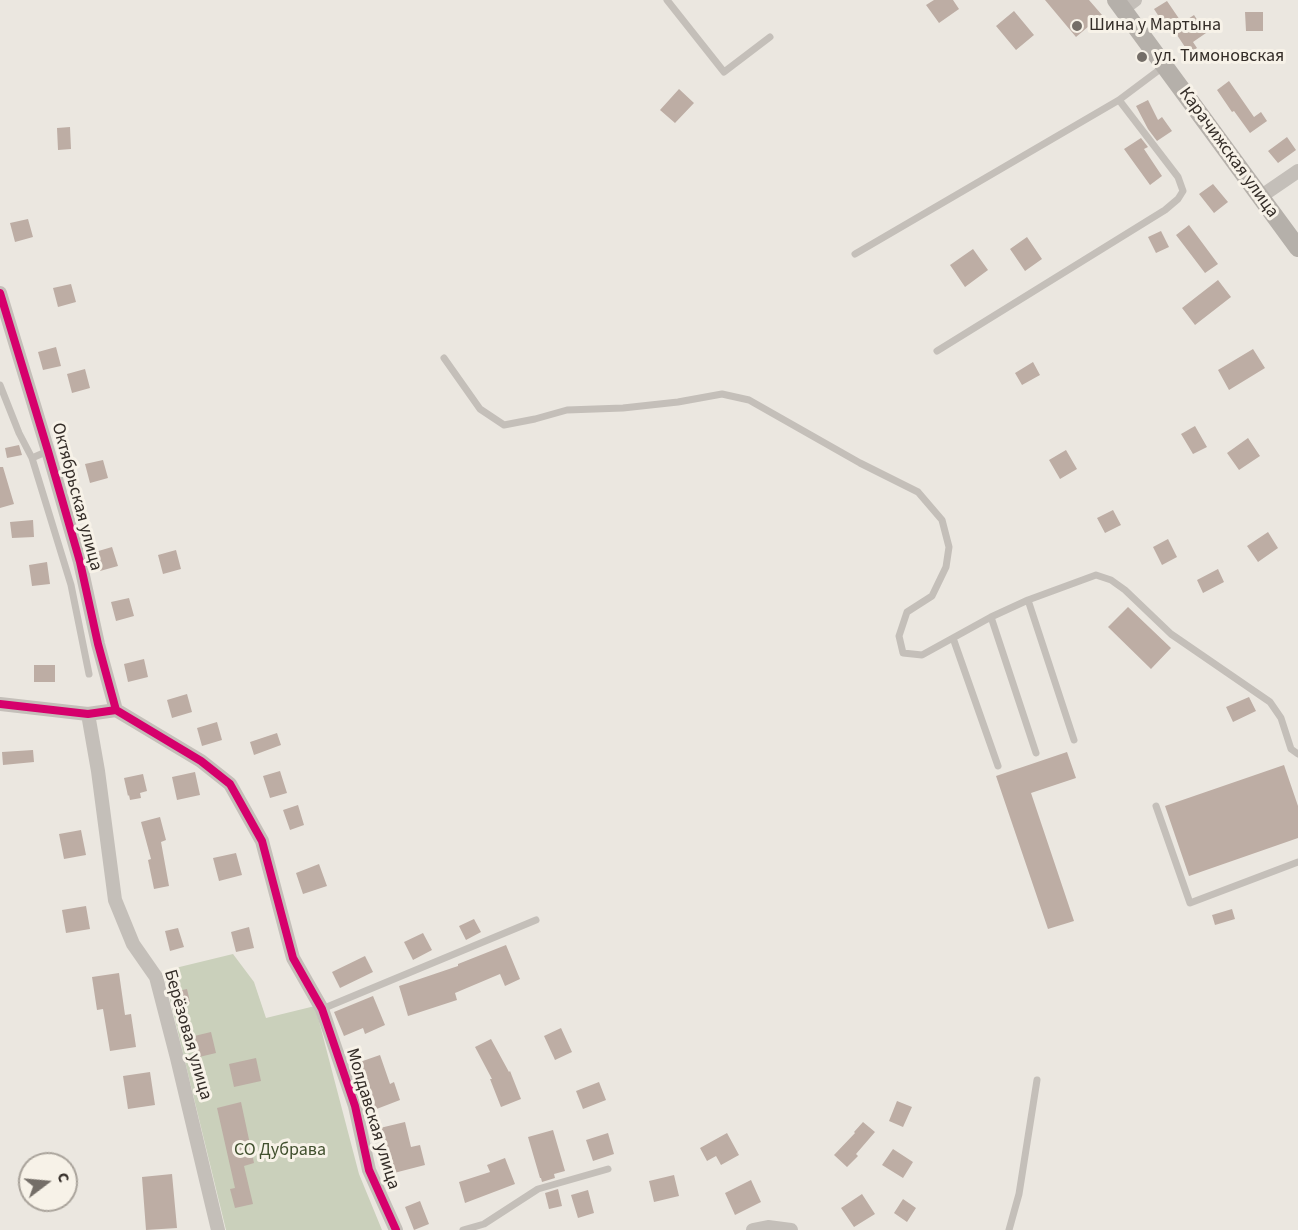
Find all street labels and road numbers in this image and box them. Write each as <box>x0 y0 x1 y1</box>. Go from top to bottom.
street label: Карачижская улица <box>1173 84 1283 222</box>
street label: Октябрьская улица <box>46 421 106 573</box>
street label: Берёзовая улица <box>158 967 216 1103</box>
street label: Молдавская улица <box>340 1046 404 1192</box>

